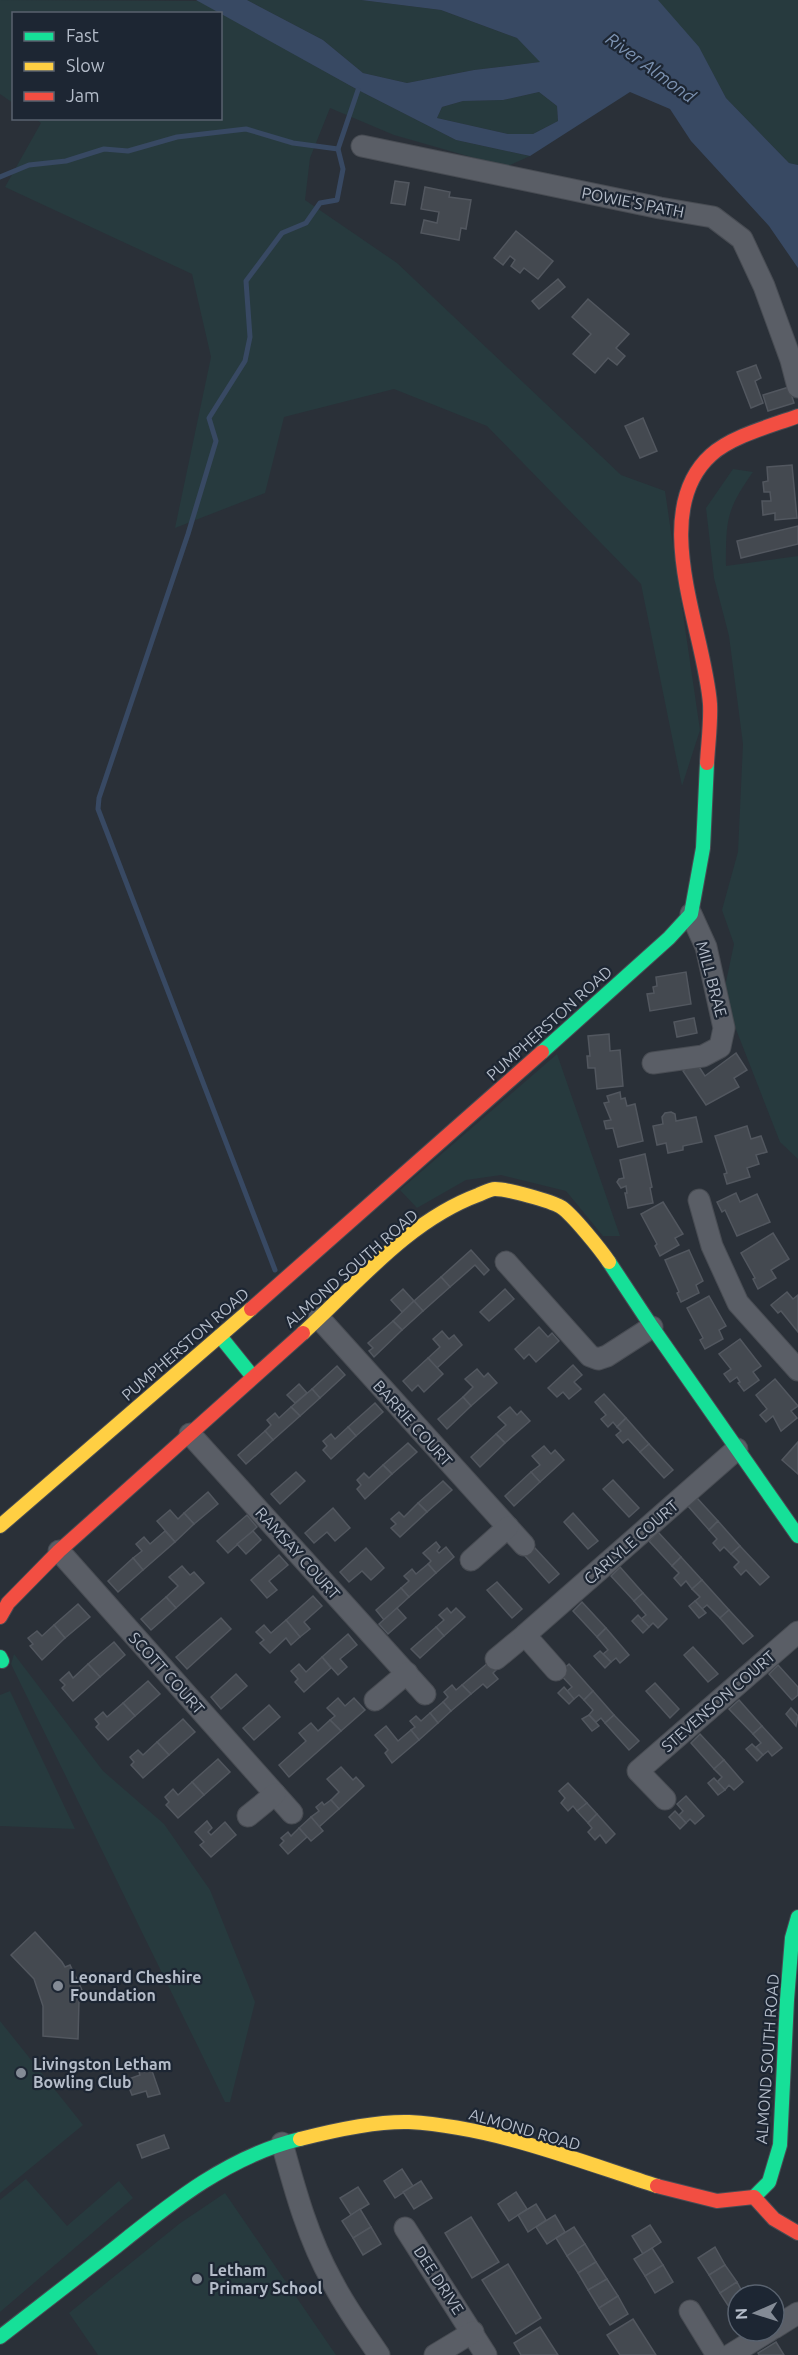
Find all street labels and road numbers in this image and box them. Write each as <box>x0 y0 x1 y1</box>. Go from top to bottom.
street label: POWIE'S PATH <box>580 183 686 221</box>
street label: MILL BRAE <box>693 939 731 1019</box>
street label: PUMPHERSTON ROAD <box>483 962 615 1084</box>
street label: ALMOND SOUTH ROAD <box>281 1205 421 1331</box>
street label: PUMPHERSTON ROAD <box>118 1284 252 1404</box>
street label: BARRIE COURT <box>370 1376 456 1470</box>
street label: CARLYLE COURT <box>580 1496 682 1588</box>
street label: RAMSAY COURT <box>252 1503 344 1603</box>
street label: SCOTT COURT <box>126 1628 208 1718</box>
street label: STEVENSON COURT <box>658 1647 779 1755</box>
street label: ALMOND SOUTH ROAD <box>752 1973 782 2145</box>
street label: ALMOND ROAD <box>467 2104 583 2154</box>
street label: DEE DRIVE <box>410 2243 468 2317</box>

